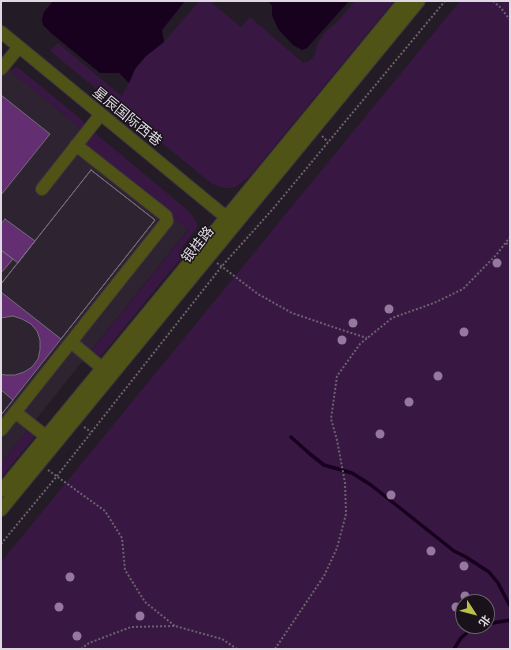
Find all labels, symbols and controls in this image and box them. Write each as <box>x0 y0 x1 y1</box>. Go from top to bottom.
street label: 星辰国际西巷 <box>89 84 165 150</box>
street label: 银桂路 <box>178 223 218 267</box>
north arrow <box>455 594 495 634</box>
text: 北 <box>476 612 493 629</box>

